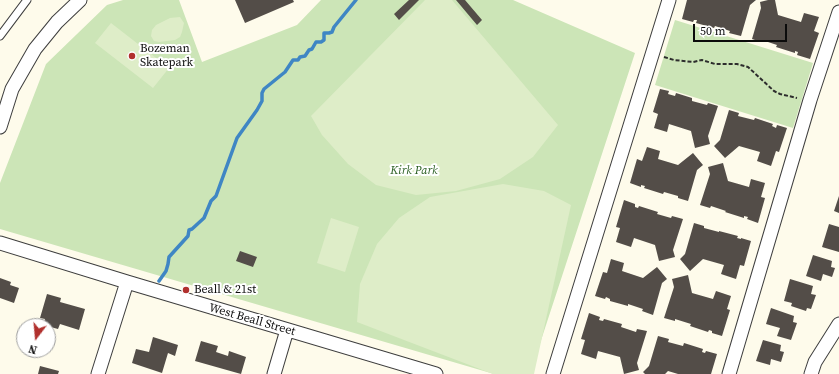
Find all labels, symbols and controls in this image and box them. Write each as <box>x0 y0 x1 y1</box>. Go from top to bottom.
scale bar <box>695 16 789 42</box>
text: 50 m <box>700 23 726 39</box>
place label: Bozeman Skatepark <box>140 42 193 70</box>
marker: Bozeman Skatepark <box>127 51 137 61</box>
park label: Kirk Park <box>390 164 438 178</box>
place label: Beall & 21st <box>194 283 256 297</box>
marker: Beall & 21st <box>181 285 191 295</box>
street label: West Beall Street <box>207 301 297 339</box>
north arrow <box>16 318 56 358</box>
text: N <box>27 341 39 357</box>

